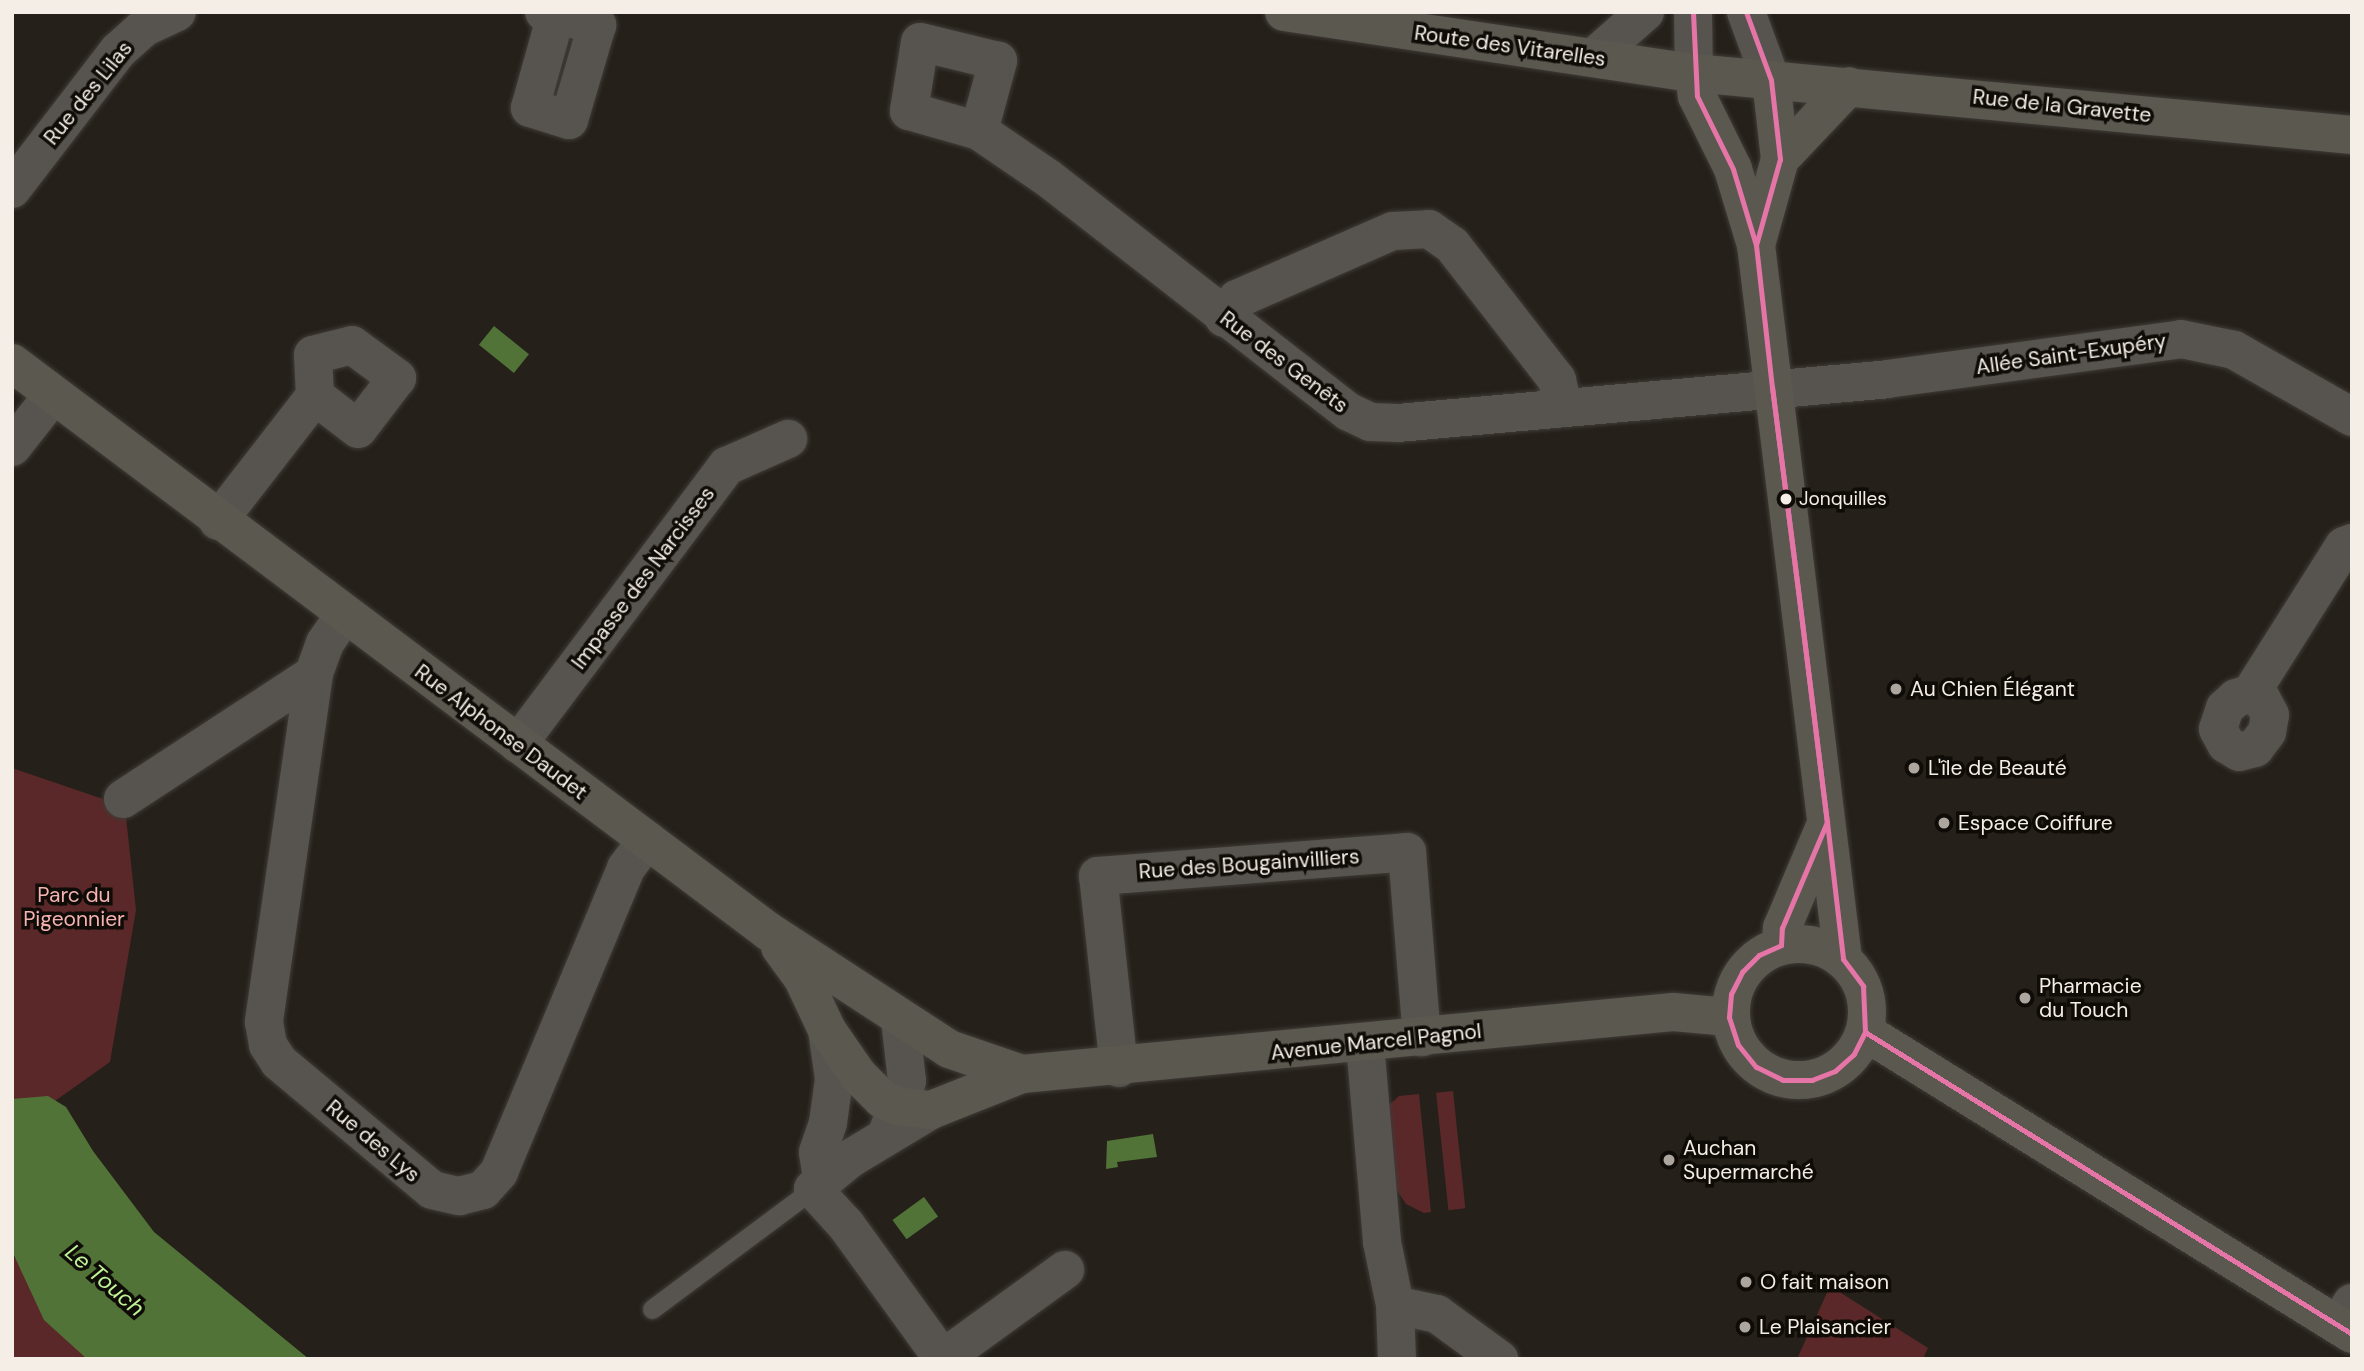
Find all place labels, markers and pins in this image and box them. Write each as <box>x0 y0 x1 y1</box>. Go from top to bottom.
place label: Jonquilles <box>1799 488 1887 510</box>
marker: Jonquilles <box>1779 492 1793 506</box>
place label: Au Chien Élégant <box>1910 676 2075 702</box>
marker: Au Chien Élégant <box>1888 681 1904 697</box>
place label: L'île de Beauté <box>1928 755 2067 781</box>
marker: L'île de Beauté <box>1906 760 1922 776</box>
place label: Espace Coiffure <box>1958 810 2113 836</box>
marker: Espace Coiffure <box>1936 815 1952 831</box>
place label: Pharmacie du Touch <box>2039 973 2142 1023</box>
marker: Pharmacie du Touch <box>2017 990 2033 1006</box>
place label: Auchan Supermarché <box>1683 1135 1814 1185</box>
marker: Auchan Supermarché <box>1661 1152 1677 1168</box>
place label: O fait maison <box>1760 1269 1889 1295</box>
marker: O fait maison <box>1738 1274 1754 1290</box>
place label: Le Plaisancier <box>1759 1314 1891 1340</box>
marker: Le Plaisancier <box>1737 1319 1753 1335</box>

